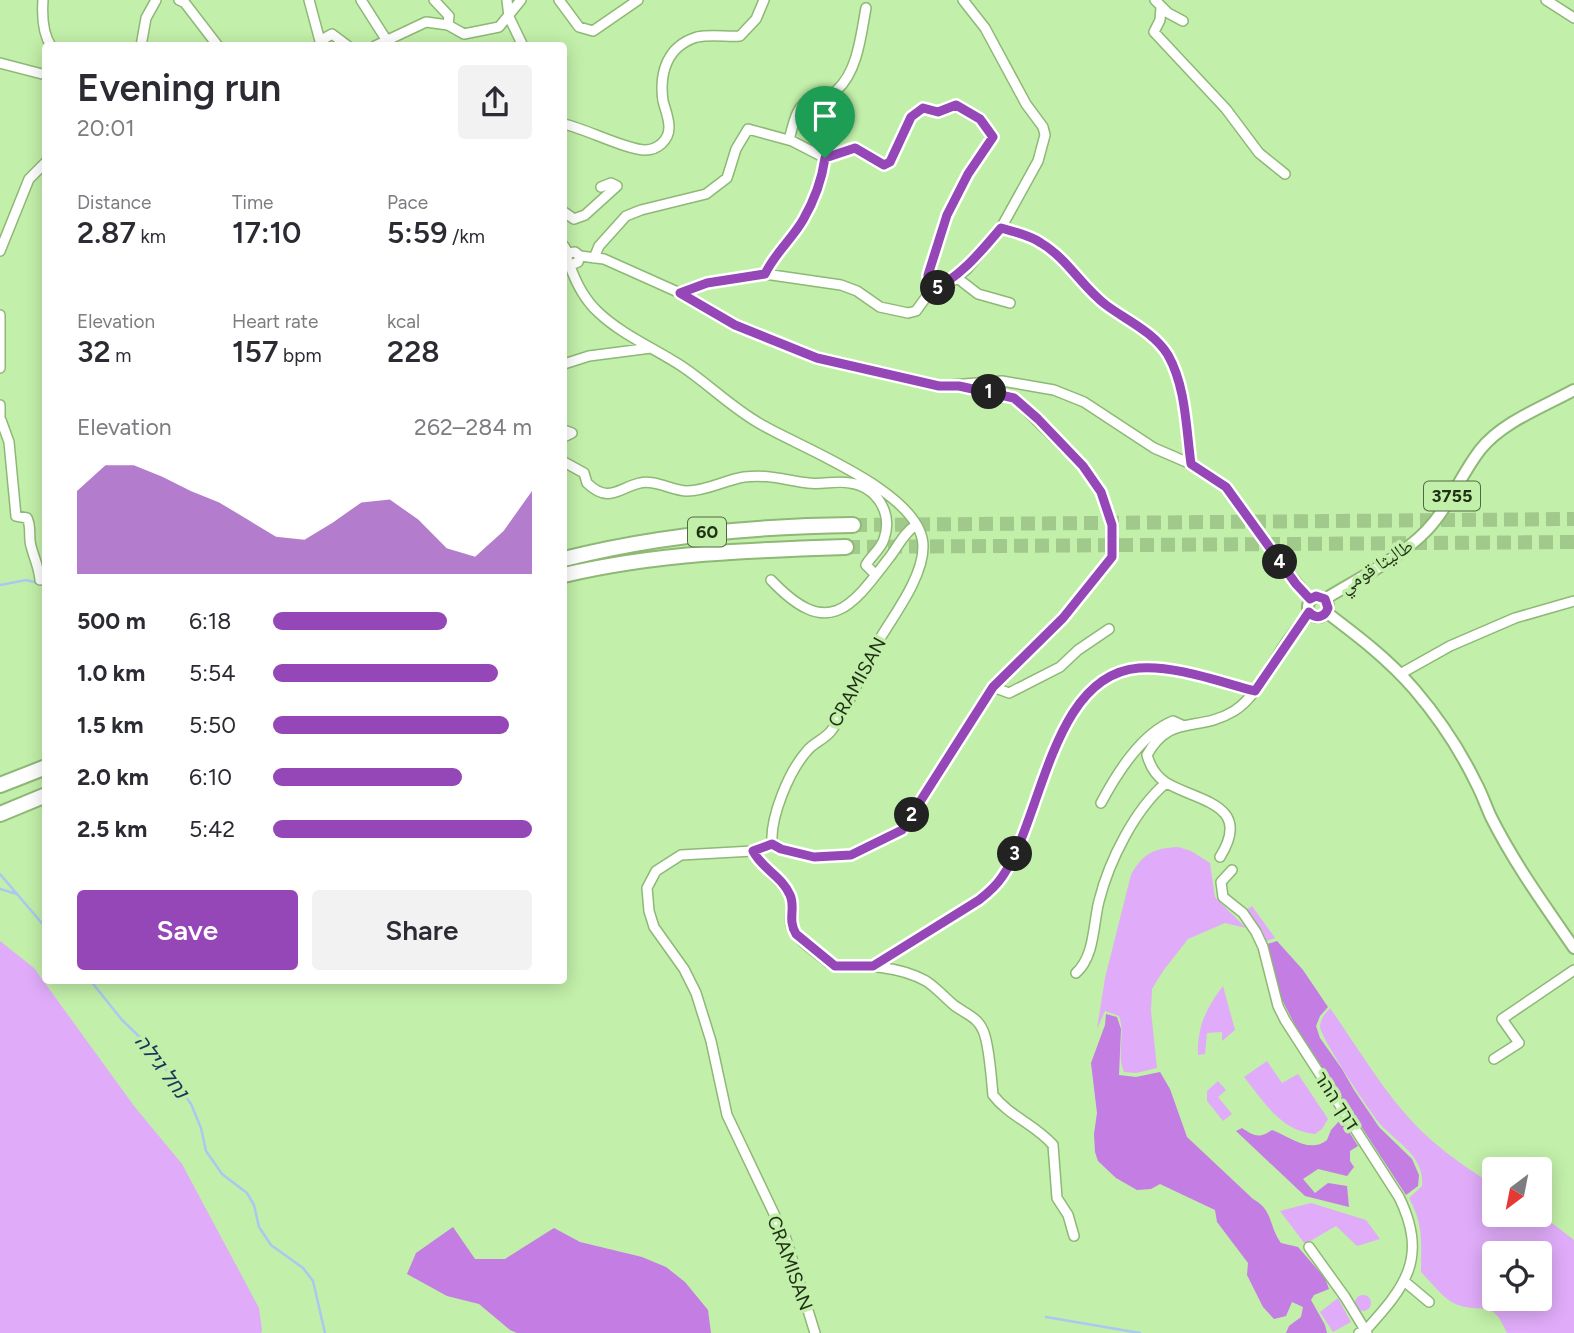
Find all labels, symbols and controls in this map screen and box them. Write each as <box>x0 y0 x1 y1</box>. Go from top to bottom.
text: Evening run <box>77 65 281 111</box>
button: share <box>458 65 532 139</box>
pin <box>795 86 855 158</box>
icon: arrive <box>806 97 844 135</box>
text: 20:01 <box>77 114 135 142</box>
text: Distance <box>77 191 151 214</box>
text: Time <box>232 191 273 214</box>
text: Pace <box>387 191 428 214</box>
text: 2.87 <box>77 214 136 251</box>
text: 17:10 <box>232 214 301 251</box>
text: 5:59 <box>387 214 447 251</box>
text: km <box>136 225 166 248</box>
text: /km <box>447 225 485 248</box>
pin: 5 <box>920 270 956 306</box>
text: 5 <box>932 276 943 299</box>
text: Elevation <box>77 310 155 333</box>
text: Heart rate <box>232 310 318 333</box>
text: kcal <box>387 310 420 333</box>
text: 32 <box>77 333 111 370</box>
text: 157 <box>232 333 278 370</box>
text: 228 <box>387 333 440 370</box>
text: m <box>111 344 132 367</box>
text: bpm <box>278 344 322 367</box>
pin: 1 <box>972 374 1006 410</box>
text: 1 <box>984 380 993 403</box>
text: Elevation <box>77 413 172 441</box>
text: 262–284 m <box>414 413 532 441</box>
road number: 3755 <box>1424 482 1480 510</box>
road number: 60 <box>688 518 726 546</box>
street label: طاليثا قومي <box>1335 534 1419 601</box>
pin: 4 <box>1262 544 1298 580</box>
text: 4 <box>1273 550 1286 573</box>
text: 500 m <box>77 607 146 635</box>
text: 6:18 <box>189 607 231 635</box>
street label: CRAMISAN <box>823 633 891 731</box>
text: 1.0 km <box>77 659 145 687</box>
text: 5:54 <box>189 659 236 687</box>
text: 1.5 km <box>77 711 144 739</box>
text: 5:50 <box>189 711 236 739</box>
text: 2.0 km <box>77 763 149 791</box>
text: 6:10 <box>189 763 232 791</box>
pin: 2 <box>894 798 930 832</box>
text: 2 <box>906 803 917 826</box>
text: 2.5 km <box>77 815 147 843</box>
text: 5:42 <box>189 815 235 843</box>
pin: 3 <box>998 836 1032 872</box>
text: 3 <box>1009 842 1020 865</box>
button: Save <box>77 890 298 970</box>
button: Share <box>312 890 532 970</box>
water label: נחל גילה <box>130 1029 195 1104</box>
street label: דרך ההר <box>1310 1067 1364 1135</box>
north arrow <box>1482 1157 1552 1227</box>
map controls <box>1482 1157 1552 1311</box>
street label: CRAMISAN <box>762 1213 818 1313</box>
button: locate <box>1482 1241 1552 1311</box>

